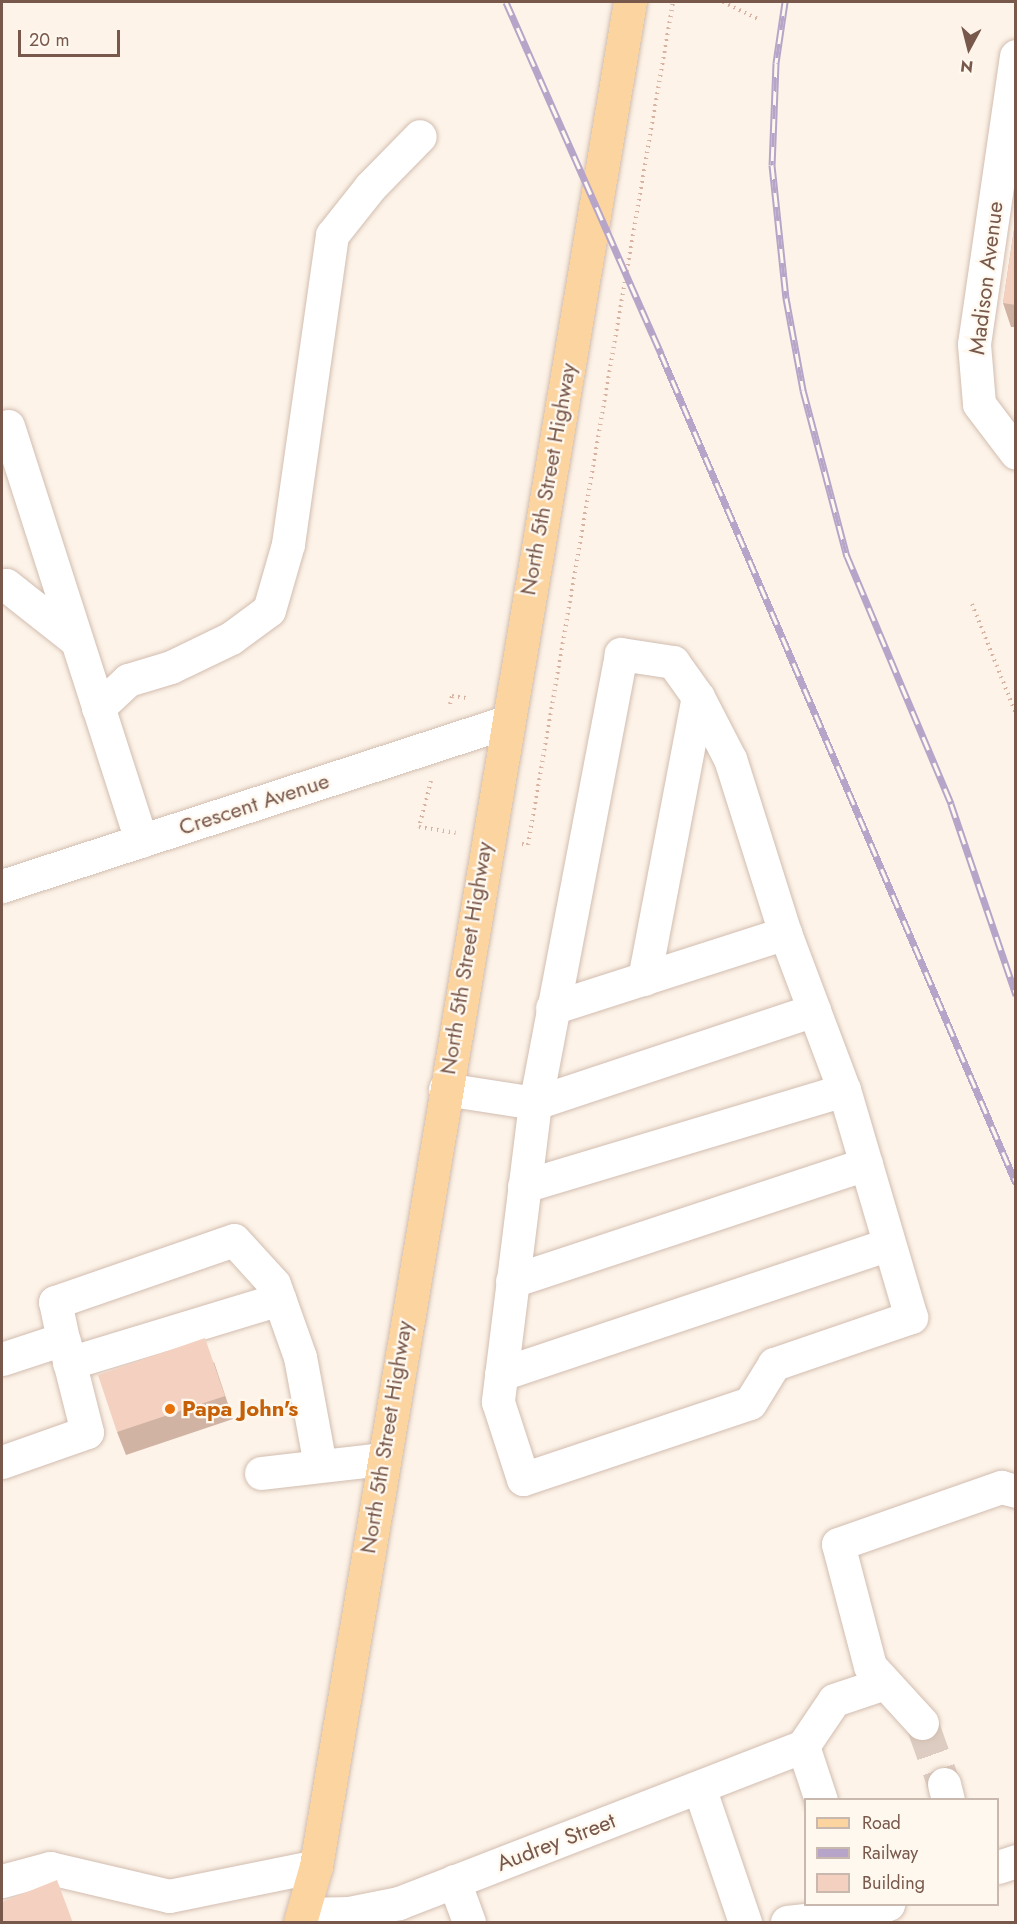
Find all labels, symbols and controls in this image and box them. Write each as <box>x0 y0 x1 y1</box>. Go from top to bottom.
scale bar <box>21 18 123 56</box>
north arrow <box>939 18 999 78</box>
text: 20 m <box>29 27 69 53</box>
text: N <box>959 54 974 79</box>
street label: Madison Avenue <box>964 200 1008 356</box>
street label: North 5th Street Highway <box>515 361 581 597</box>
street label: Crescent Avenue <box>176 767 332 841</box>
street label: North 5th Street Highway <box>435 840 497 1076</box>
street label: North 5th Street Highway <box>355 1319 417 1555</box>
place label: Papa John's <box>182 1396 298 1422</box>
marker: Papa John's <box>163 1402 177 1416</box>
legend <box>804 1798 999 1906</box>
street label: Audrey Street <box>493 1807 619 1877</box>
text: Road <box>862 1810 901 1836</box>
text: Railway <box>862 1840 918 1866</box>
text: Building <box>862 1870 925 1896</box>

